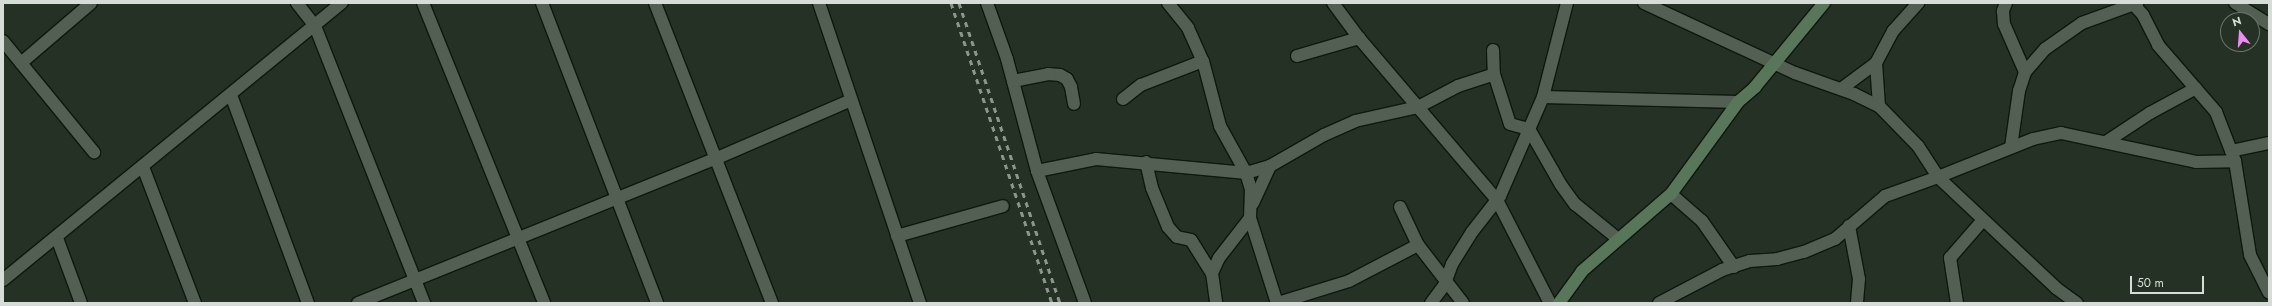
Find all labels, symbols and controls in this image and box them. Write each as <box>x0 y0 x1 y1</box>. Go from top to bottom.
north arrow <box>2220 12 2260 52</box>
text: N <box>2230 13 2243 30</box>
scale bar <box>2132 268 2206 294</box>
text: 50 m <box>2137 274 2164 292</box>

